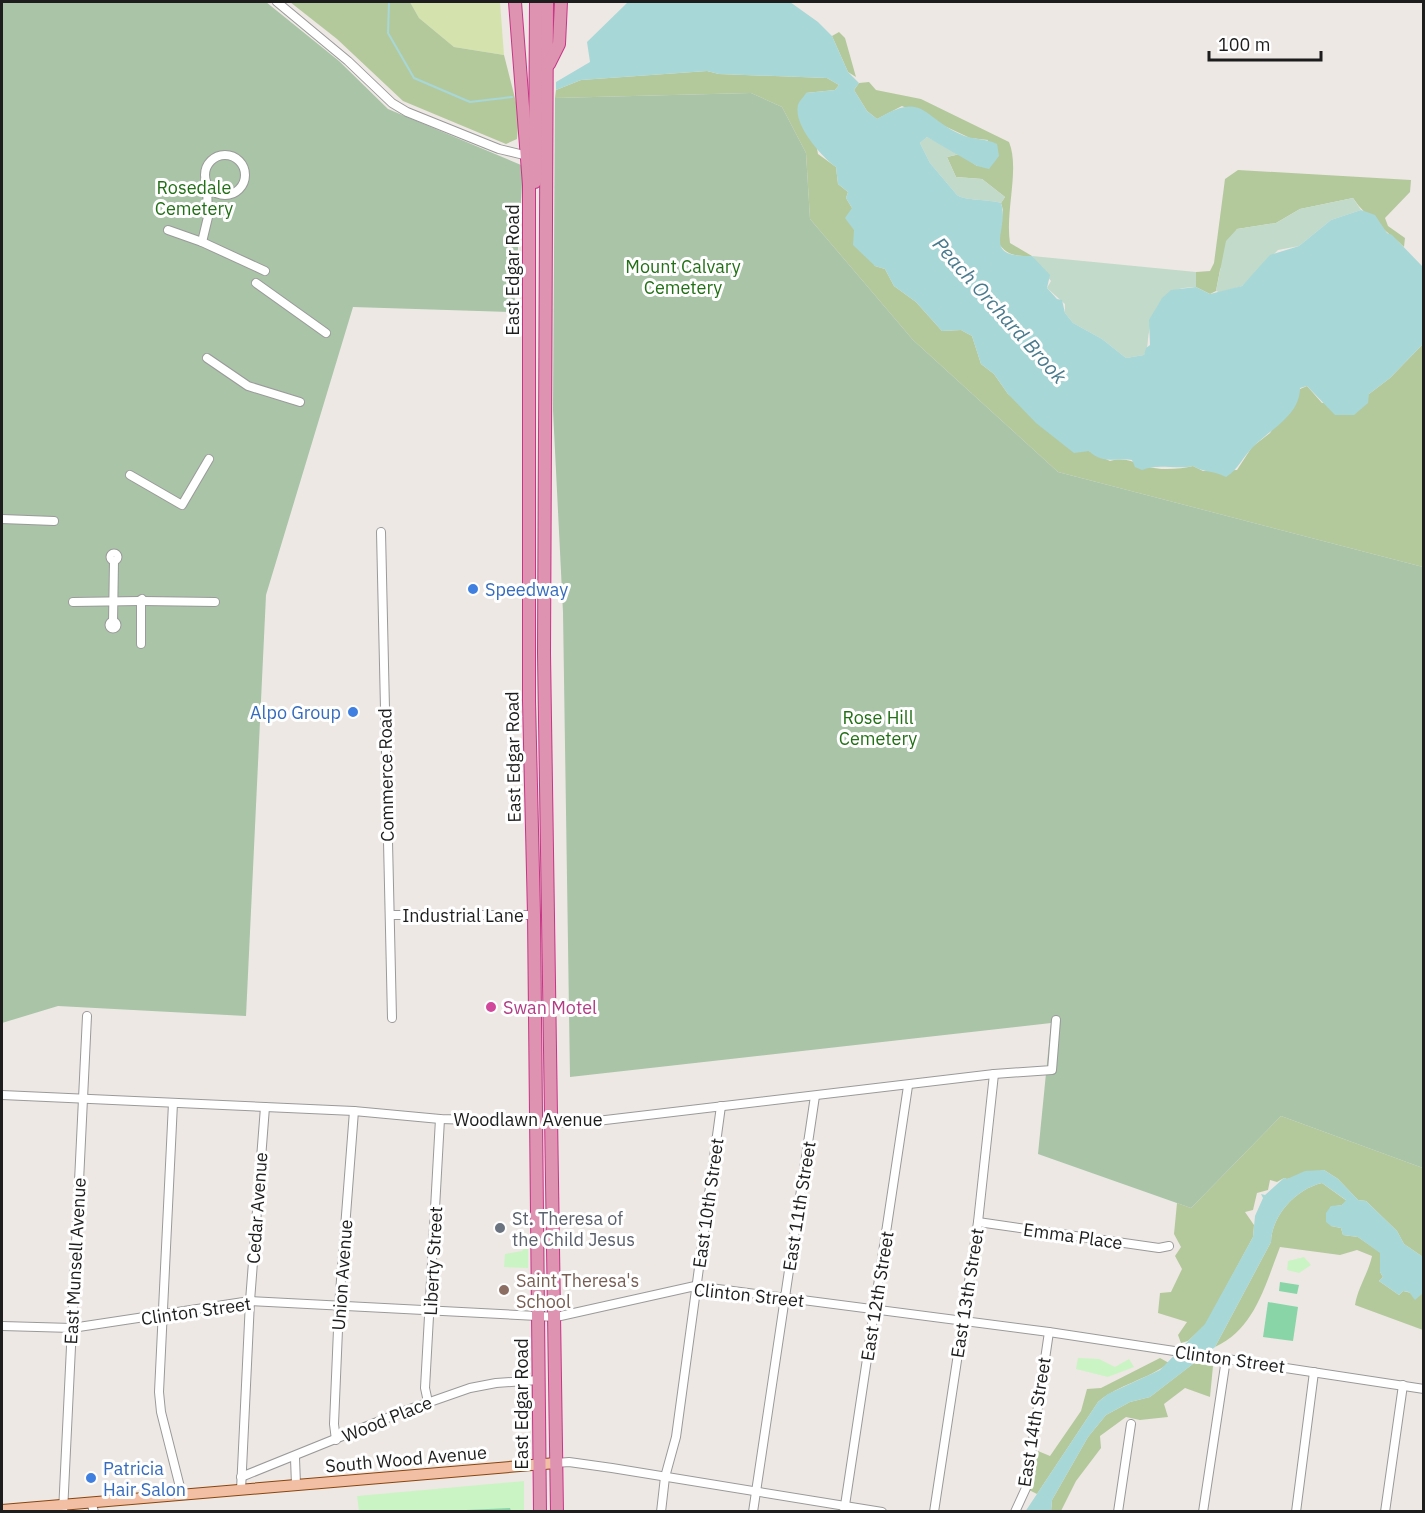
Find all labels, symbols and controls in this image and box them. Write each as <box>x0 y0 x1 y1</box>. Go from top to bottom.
scale bar <box>1209 24 1322 62</box>
text: 100 m <box>1218 33 1270 56</box>
park label: Rosedale Cemetery <box>155 176 233 220</box>
street label: East Edgar Road <box>501 204 524 336</box>
water label: Peach Orchard Brook <box>927 231 1073 389</box>
park label: Mount Calvary Cemetery <box>625 255 741 299</box>
place label: Speedway <box>485 578 568 601</box>
marker: Speedway <box>466 582 480 596</box>
street label: East Edgar Road <box>500 691 526 823</box>
place label: Alpo Group <box>250 701 341 724</box>
marker: Alpo Group <box>346 705 360 719</box>
park label: Rose Hill Cemetery <box>839 706 917 750</box>
street label: Commerce Road <box>373 708 399 842</box>
street label: Industrial Lane <box>402 904 524 927</box>
place label: Swan Motel <box>503 996 597 1019</box>
marker: Swan Motel <box>484 1000 498 1014</box>
street label: Woodlawn Avenue <box>453 1108 603 1131</box>
street label: East 10th Street <box>687 1136 729 1270</box>
street label: East 11th Street <box>777 1139 821 1273</box>
street label: Cedar Avenue <box>242 1151 272 1265</box>
street label: East Munsell Avenue <box>59 1177 91 1345</box>
street label: Liberty Street <box>419 1206 447 1316</box>
place label: St. Theresa of the Child Jesus <box>512 1207 635 1251</box>
street label: Union Avenue <box>327 1218 357 1331</box>
street label: Emma Place <box>1022 1218 1124 1254</box>
marker: St. Theresa of the Child Jesus <box>493 1221 507 1235</box>
street label: East 13th Street <box>945 1226 989 1360</box>
street label: East 12th Street <box>855 1229 899 1363</box>
place label: Saint Theresa's School <box>516 1269 639 1313</box>
street label: Clinton Street <box>693 1278 805 1312</box>
marker: Saint Theresa's School <box>497 1283 511 1297</box>
street label: Clinton Street <box>139 1292 253 1330</box>
street label: East Edgar Road <box>510 1338 533 1470</box>
street label: Clinton Street <box>1173 1340 1287 1378</box>
street label: East 14th Street <box>1012 1355 1056 1489</box>
street label: Wood Place <box>339 1391 435 1447</box>
street label: South Wood Avenue <box>324 1440 488 1478</box>
place label: Patricia Hair Salon <box>103 1457 186 1501</box>
marker: Patricia Hair Salon <box>84 1471 98 1485</box>

